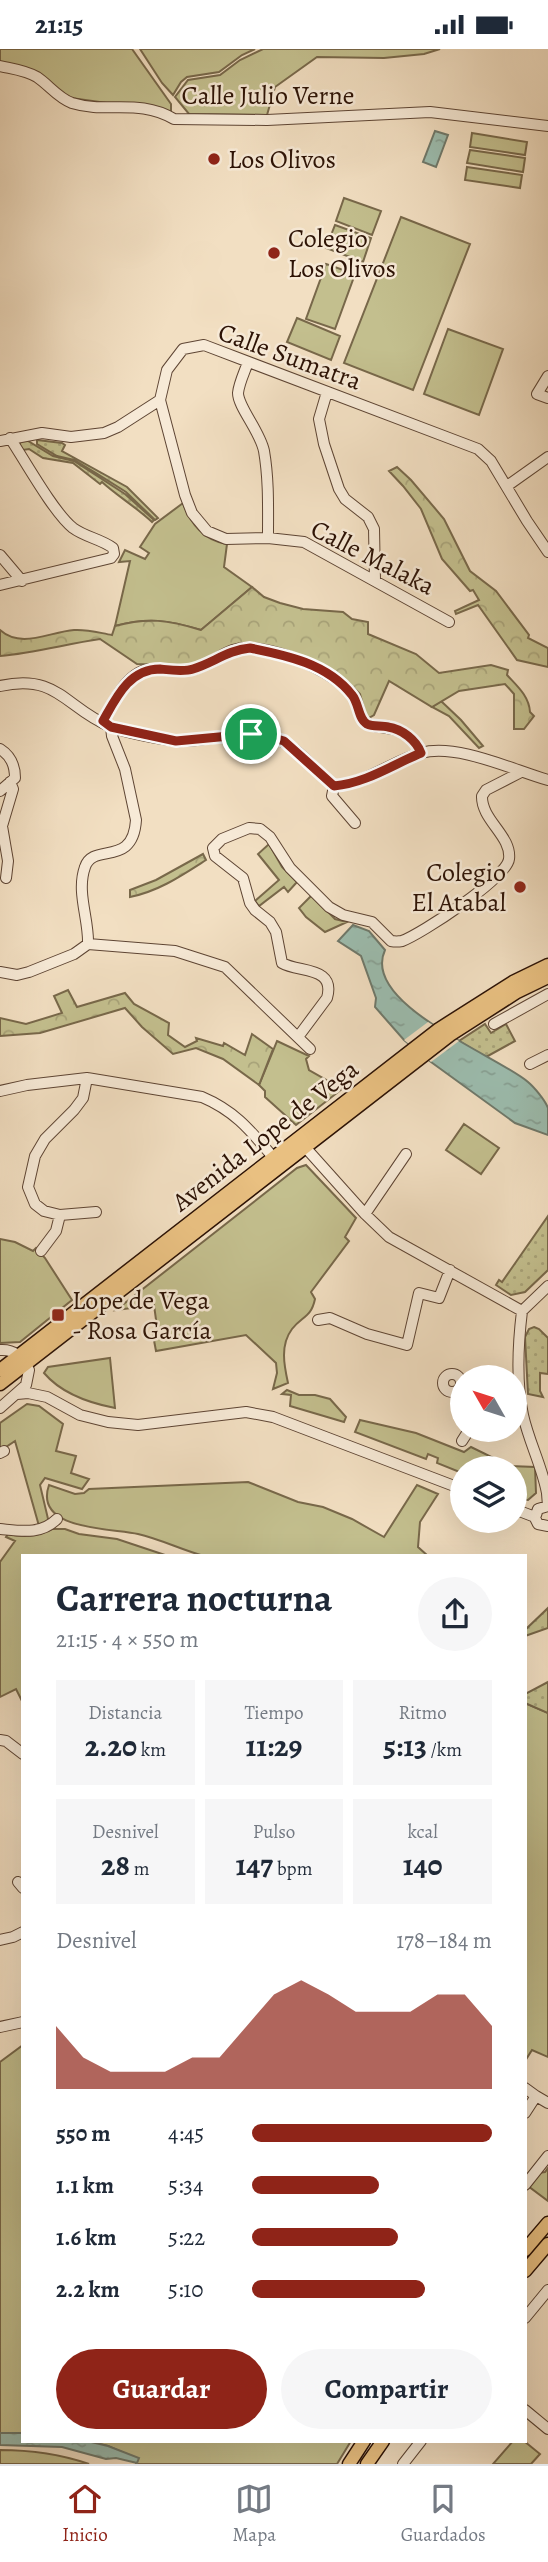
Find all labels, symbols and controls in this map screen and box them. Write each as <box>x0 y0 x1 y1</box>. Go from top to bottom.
text: 21:15 <box>35 7 83 42</box>
street label: Calle Julio Verne <box>182 78 354 113</box>
place label: Los Olivos <box>228 142 336 177</box>
marker: Los Olivos <box>206 151 222 167</box>
place label: Colegio Los Olivos <box>288 221 396 286</box>
marker: Colegio Los Olivos <box>266 245 282 261</box>
street label: Calle Sumatra <box>213 314 366 399</box>
street label: Calle Malaka <box>305 511 441 604</box>
pin <box>221 704 281 764</box>
icon: arrive <box>232 715 270 753</box>
place label: Colegio El Atabal <box>412 855 506 920</box>
marker: Colegio El Atabal <box>512 879 528 895</box>
street label: Avenida Lope de Vega <box>164 1051 366 1220</box>
place label: Lope de Vega - Rosa García <box>72 1283 212 1348</box>
marker: Lope de Vega - Rosa García <box>50 1307 66 1323</box>
north arrow <box>450 1365 527 1442</box>
map controls <box>450 1365 527 1533</box>
button: layers <box>450 1456 527 1533</box>
text: Carrera nocturna <box>56 1572 332 1624</box>
button: share <box>418 1577 492 1651</box>
text: 21:15 · 4 × 550 m <box>56 1624 199 1655</box>
text: Distancia <box>88 1700 162 1726</box>
text: Tiempo <box>245 1700 303 1726</box>
text: Ritmo <box>399 1700 447 1726</box>
text: 2.20 <box>85 1726 137 1766</box>
text: 11:29 <box>245 1726 302 1766</box>
text: 5:13 <box>383 1726 427 1766</box>
text: km <box>137 1737 166 1763</box>
text: /km <box>427 1737 462 1763</box>
text: Desnivel <box>92 1819 159 1845</box>
text: Pulso <box>253 1819 295 1845</box>
text: kcal <box>407 1819 438 1845</box>
text: 28 <box>101 1845 130 1885</box>
text: 147 <box>236 1845 273 1885</box>
text: 140 <box>403 1845 443 1885</box>
text: m <box>130 1856 150 1882</box>
text: bpm <box>273 1856 312 1882</box>
text: Desnivel <box>56 1925 137 1956</box>
text: 178–184 m <box>396 1925 492 1956</box>
text: 550 m <box>56 2118 111 2149</box>
text: 4:45 <box>168 2118 204 2149</box>
text: 1.1 km <box>56 2170 114 2201</box>
text: 5:34 <box>168 2170 203 2201</box>
text: 1.6 km <box>56 2222 116 2253</box>
text: 5:22 <box>168 2222 205 2253</box>
text: 2.2 km <box>56 2274 120 2305</box>
text: 5:10 <box>168 2274 204 2305</box>
button: Guardar <box>56 2349 267 2429</box>
button: Compartir <box>281 2349 492 2429</box>
tab: Inicio <box>62 2480 108 2548</box>
tab: Mapa <box>232 2480 276 2548</box>
tab: Guardados <box>401 2480 486 2548</box>

